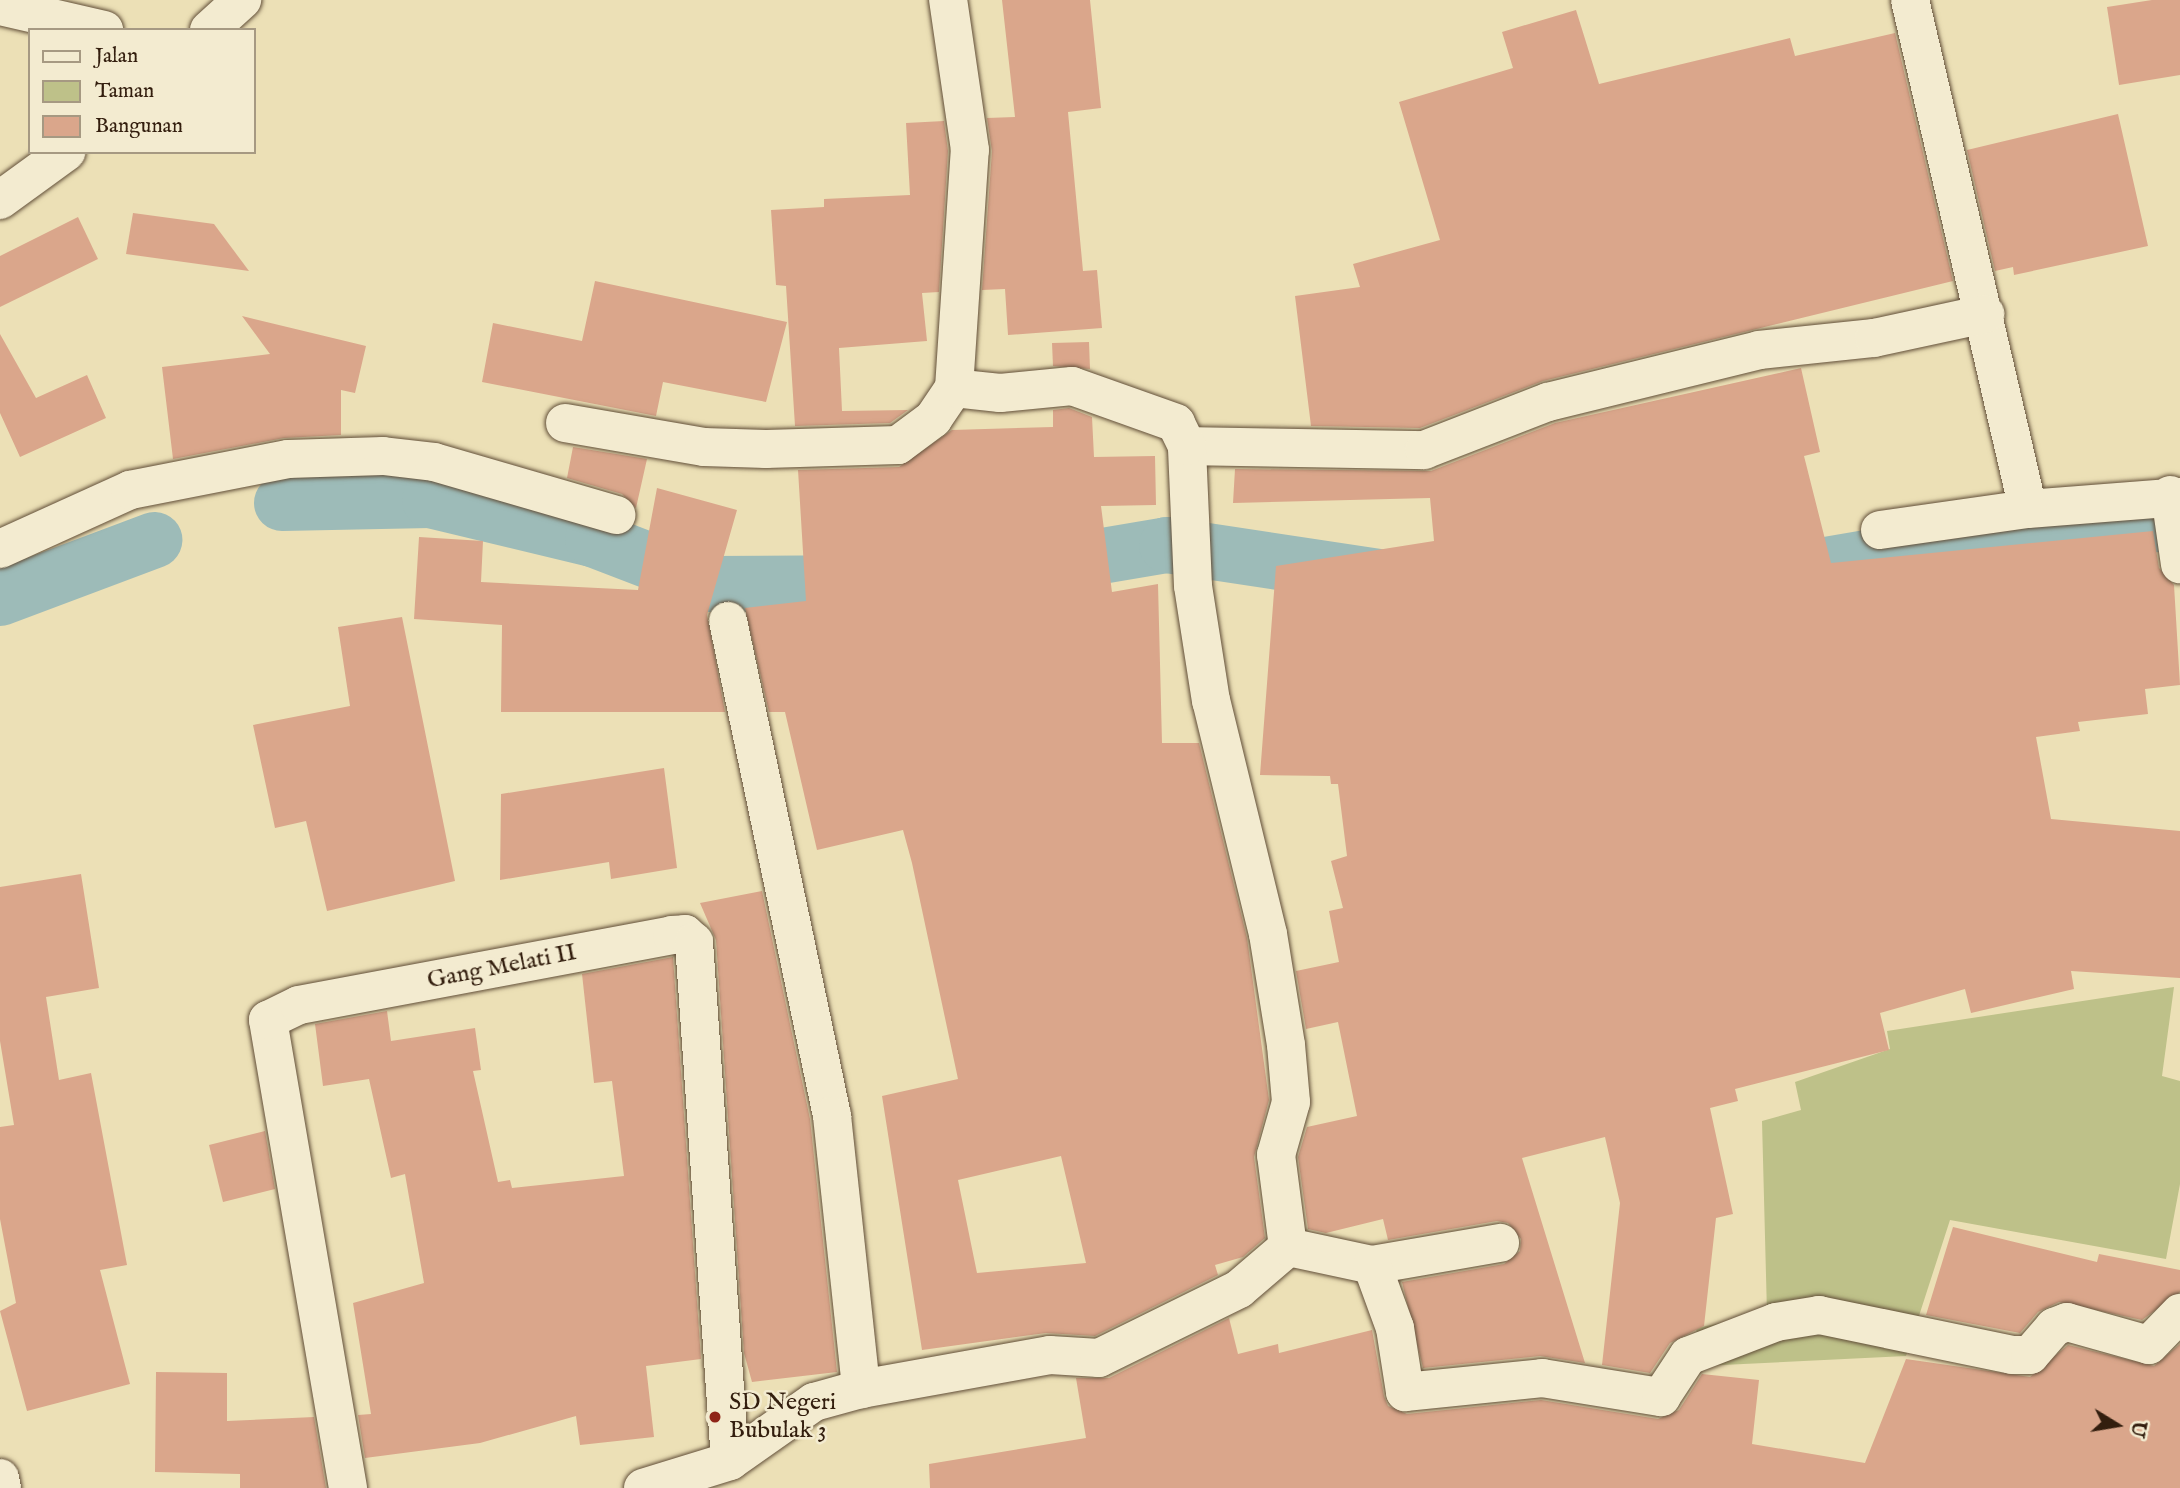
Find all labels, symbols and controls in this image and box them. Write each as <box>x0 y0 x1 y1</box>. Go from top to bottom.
legend <box>28 28 256 154</box>
text: Jalan <box>95 43 138 70</box>
text: Taman <box>95 78 154 105</box>
text: Bangunan <box>95 113 183 140</box>
street label: Gang Melati II <box>425 938 579 996</box>
place label: SD Negeri Bubulak 3 <box>729 1389 836 1445</box>
north arrow <box>2082 1390 2152 1460</box>
marker: SD Negeri Bubulak 3 <box>707 1409 723 1425</box>
text: U <box>2124 1419 2151 1439</box>

